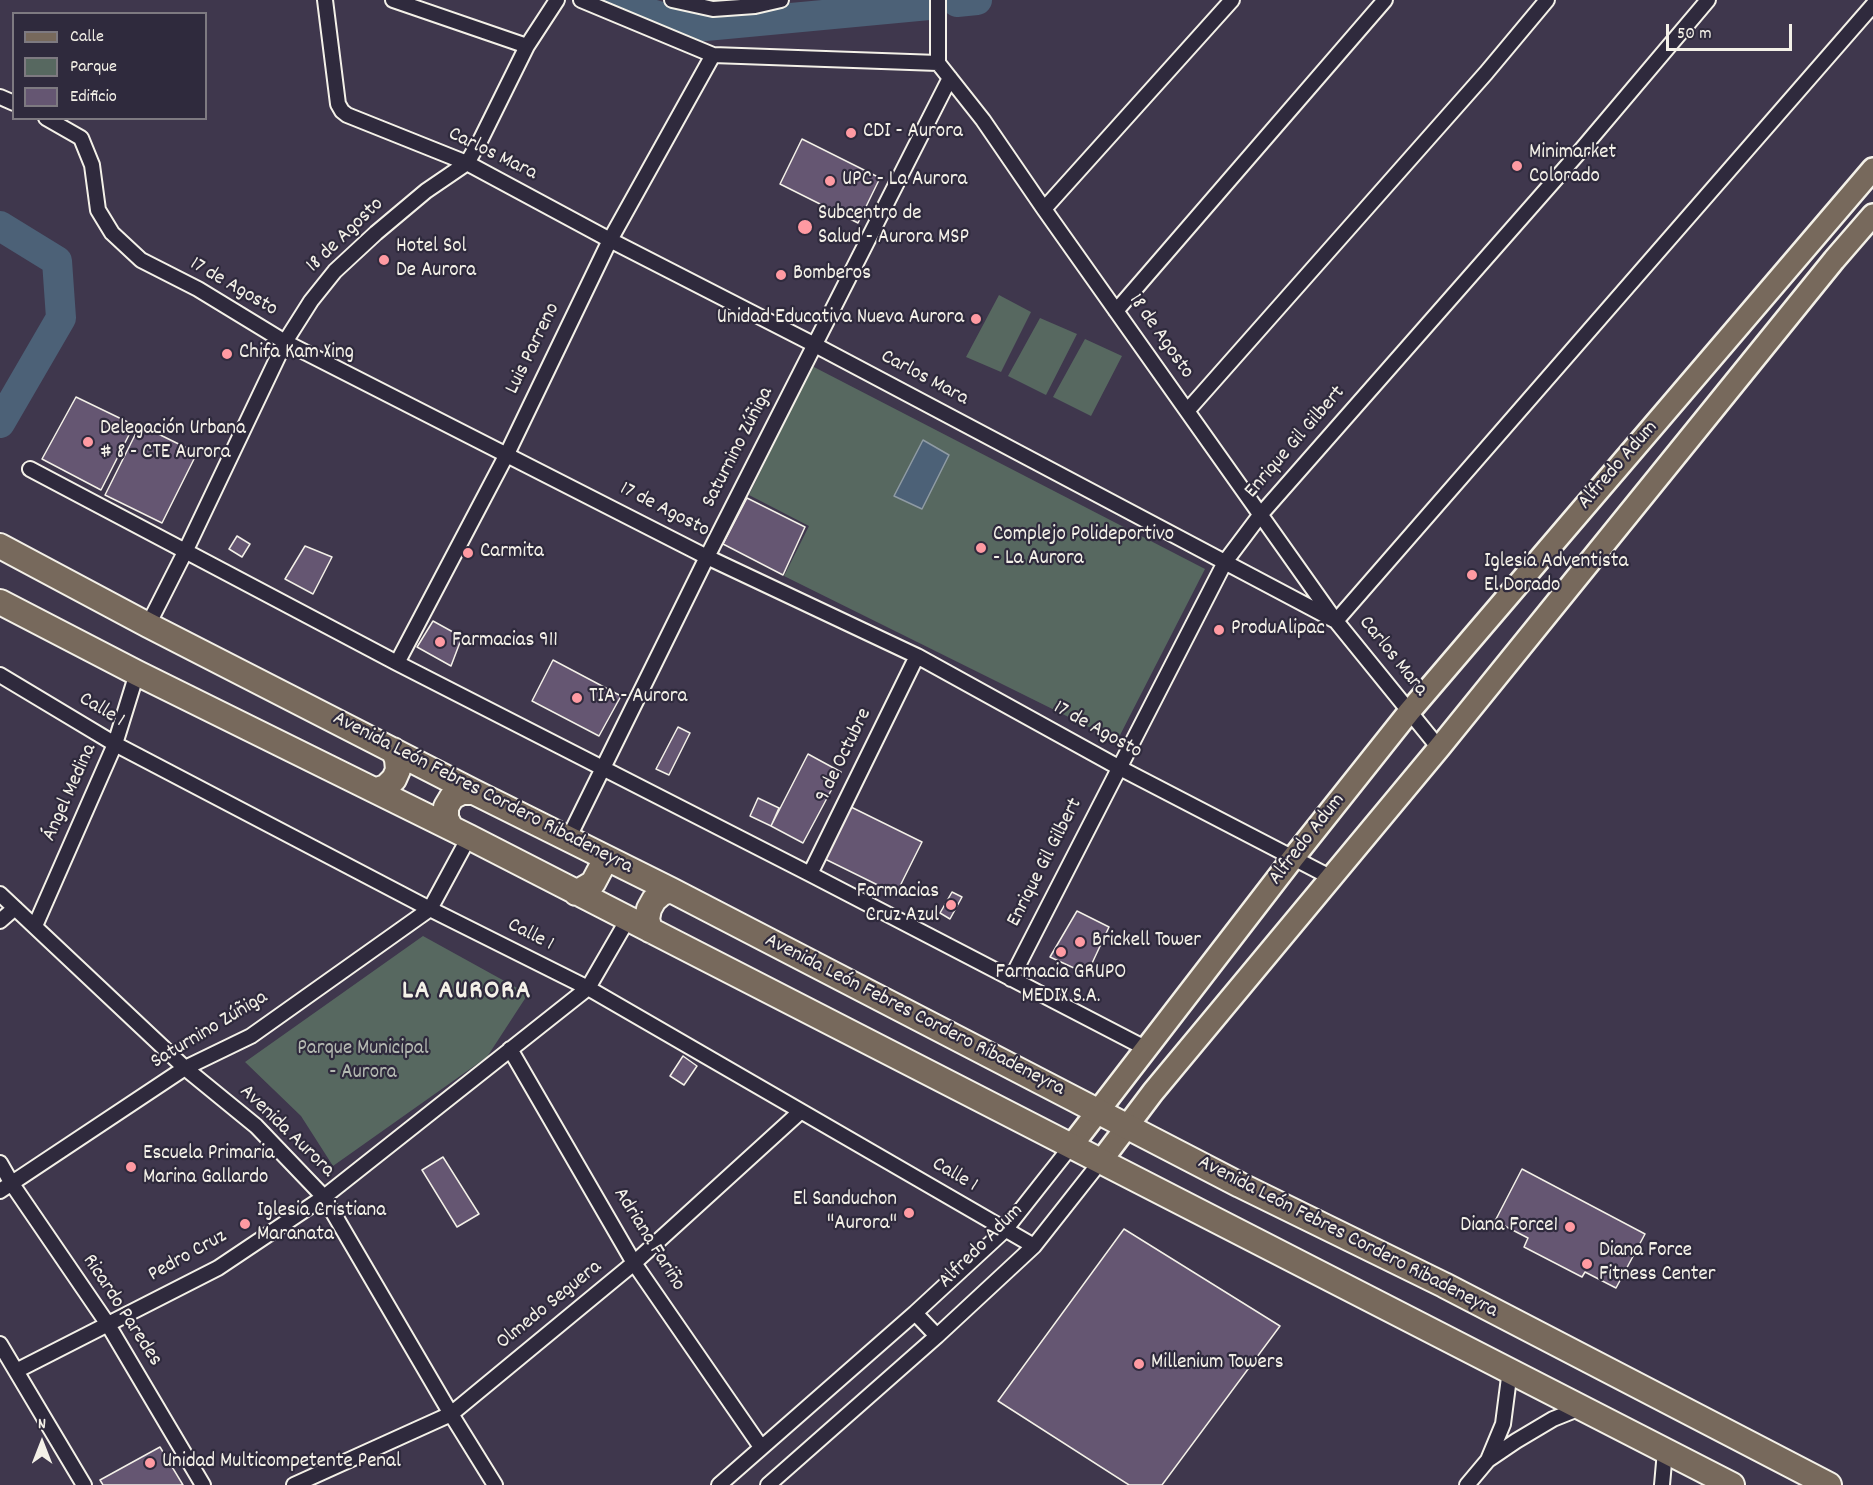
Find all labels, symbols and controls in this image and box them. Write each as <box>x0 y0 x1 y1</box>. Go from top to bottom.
legend <box>12 12 207 120</box>
scale bar <box>1669 12 1795 50</box>
text: 50 m <box>1677 22 1712 47</box>
text: Calle <box>70 25 104 50</box>
text: Parque <box>70 55 117 80</box>
text: Edificio <box>70 85 117 110</box>
place label: CDI - Aurora <box>863 120 963 146</box>
street label: Carlos Mara <box>443 123 541 187</box>
marker: CDI - Aurora <box>844 126 858 140</box>
place label: Minimarket Colorado <box>1529 141 1616 191</box>
marker: Minimarket Colorado <box>1510 159 1524 173</box>
place label: UPC - La Aurora <box>842 168 967 194</box>
marker: UPC - La Aurora <box>823 174 837 188</box>
street label: 18 de Agosto <box>302 193 390 279</box>
place label: Subcentro de Salud - Aurora MSP <box>818 202 969 252</box>
marker: Subcentro de Salud - Aurora MSP <box>796 218 814 236</box>
place label: Hotel Sol De Aurora <box>396 235 476 285</box>
street label: 17 de Agosto <box>185 253 281 323</box>
marker: Hotel Sol De Aurora <box>377 253 391 267</box>
place label: Bomberos <box>793 262 871 288</box>
marker: Bomberos <box>774 268 788 282</box>
street label: 18 de Agosto <box>1122 290 1198 384</box>
street label: Luis Parreno <box>501 299 567 399</box>
place label: Unidad Educativa Nueva Aurora <box>717 306 964 332</box>
marker: Unidad Educativa Nueva Aurora <box>969 312 983 326</box>
place label: Chifa Kam Xing <box>239 341 354 367</box>
street label: Carlos Mara <box>876 345 972 413</box>
marker: Chifa Kam Xing <box>220 347 234 361</box>
street label: Enrique Gil Gilbert <box>1240 382 1352 504</box>
street label: Saturnino Zúñiga <box>698 383 780 513</box>
street label: Alfredo Adum <box>1574 416 1664 516</box>
place label: Delegación Urbana # 8 - CTE Aurora <box>100 417 246 467</box>
marker: Delegación Urbana # 8 - CTE Aurora <box>81 435 95 449</box>
street label: 17 de Agosto <box>615 478 713 544</box>
place label: Complejo Polideportivo - La Aurora <box>993 523 1174 573</box>
place label: Carmita <box>480 540 544 566</box>
marker: Complejo Polideportivo - La Aurora <box>974 541 988 555</box>
marker: Carmita <box>461 546 475 560</box>
place label: Iglesia Adventista El Dorado <box>1484 550 1628 600</box>
marker: Iglesia Adventista El Dorado <box>1465 568 1479 582</box>
street label: Carlos Mara <box>1352 612 1432 702</box>
place label: ProduAlipac <box>1231 617 1325 643</box>
marker: ProduAlipac <box>1212 623 1226 637</box>
place label: Farmacias 911 <box>452 629 558 655</box>
marker: Farmacias 911 <box>433 635 447 649</box>
place label: TIA - Aurora <box>589 685 687 711</box>
street label: Calle 1 <box>74 688 128 734</box>
marker: TIA - Aurora <box>570 691 584 705</box>
street label: 17 de Agosto <box>1048 696 1146 766</box>
street label: 9 de Octubre <box>811 705 879 807</box>
street label: Avenida León Febres Cordero Ribadeneyra <box>328 707 636 881</box>
street label: Ángel Medina <box>38 741 104 845</box>
street label: Alfredo Adum <box>1264 789 1352 891</box>
street label: Enrique Gil Gilbert <box>1003 795 1089 931</box>
place label: Farmacias Cruz Azul <box>857 880 939 930</box>
marker: Farmacias Cruz Azul <box>944 898 958 912</box>
street label: Calle 1 <box>503 914 557 958</box>
street label: Avenida León Febres Cordero Ribadeneyra <box>760 929 1068 1103</box>
place label: Brickell Tower <box>1092 929 1201 955</box>
marker: Brickell Tower <box>1073 935 1087 949</box>
marker: Farmacia GRUPO MEDIX S.A. <box>1054 945 1068 959</box>
place label: Farmacia GRUPO MEDIX S.A. <box>996 961 1126 1011</box>
district label: LA AURORA <box>402 977 532 1009</box>
street label: Saturnino Zúñiga <box>147 986 273 1076</box>
park label: Parque Municipal - Aurora <box>297 1037 429 1087</box>
street label: Avenida Aurora <box>233 1080 339 1184</box>
place label: Escuela Primaria Marina Gallardo <box>143 1142 275 1192</box>
street label: Avenida León Febres Cordero Ribadeneyra <box>1193 1151 1501 1325</box>
street label: Calle 1 <box>927 1153 981 1199</box>
marker: Escuela Primaria Marina Gallardo <box>124 1160 138 1174</box>
street label: Adriana Fariño <box>606 1184 690 1296</box>
place label: El Sanduchon "Aurora" <box>793 1188 897 1238</box>
place label: Iglesia Cristiana Maranata <box>257 1199 386 1249</box>
street label: Alfredo Adum <box>934 1199 1030 1295</box>
marker: El Sanduchon "Aurora" <box>902 1206 916 1220</box>
place label: Diana Force1 <box>1460 1214 1558 1240</box>
marker: Iglesia Cristiana Maranata <box>238 1217 252 1231</box>
marker: Diana Force1 <box>1563 1220 1577 1234</box>
street label: Pedro Cruz <box>144 1225 232 1289</box>
place label: Diana Force Fitness Center <box>1599 1239 1715 1289</box>
street label: Ricardo Paredes <box>75 1250 167 1372</box>
street label: Olmedo Seguera <box>492 1256 608 1356</box>
marker: Diana Force Fitness Center <box>1580 1257 1594 1271</box>
place label: Millenium Towers <box>1151 1351 1283 1377</box>
marker: Millenium Towers <box>1132 1357 1146 1371</box>
north arrow <box>12 1413 72 1473</box>
text: N <box>38 1413 46 1436</box>
place label: Unidad Multicompetente Penal <box>162 1450 401 1476</box>
marker: Unidad Multicompetente Penal <box>143 1456 157 1470</box>

